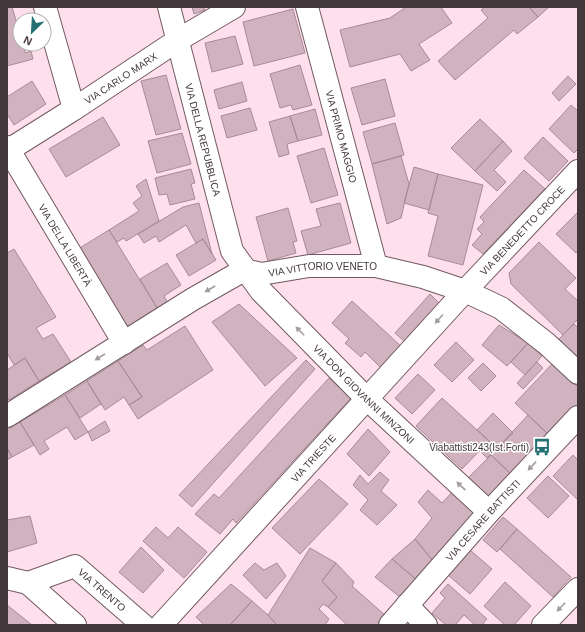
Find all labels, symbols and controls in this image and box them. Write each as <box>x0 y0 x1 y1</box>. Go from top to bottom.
north arrow <box>12 12 52 52</box>
text: N <box>22 34 34 48</box>
street label: VIA CARLO MARX <box>83 50 159 106</box>
street label: VIA DELLA REPUBBLICA <box>183 82 223 197</box>
street label: VIA PRIMO MAGGIO <box>323 89 359 184</box>
street label: VIA BENEDETTO CROCE <box>478 184 567 277</box>
street label: VIA DELLA LIBERTÀ <box>36 202 95 289</box>
street label: VIA VITTORIO VENETO <box>268 261 377 279</box>
one-way arrow <box>205 285 216 292</box>
one-way arrow <box>435 314 444 325</box>
one-way arrow <box>295 326 305 336</box>
street label: VIA DON GIOVANNI MINZONI <box>311 343 416 446</box>
one-way arrow <box>94 354 106 361</box>
street label: VIA TRIESTE <box>289 432 338 484</box>
bus stop icon: Viabattisti243(Ist.Forti) <box>532 437 552 457</box>
place label: Viabattisti243(Ist.Forti) <box>429 442 529 453</box>
one-way arrow <box>527 461 537 471</box>
street label: VIA CESARE BATTISTI <box>444 478 522 563</box>
one-way arrow <box>456 481 466 490</box>
street label: VIA TRENTO <box>76 566 128 614</box>
one-way arrow <box>556 602 566 612</box>

